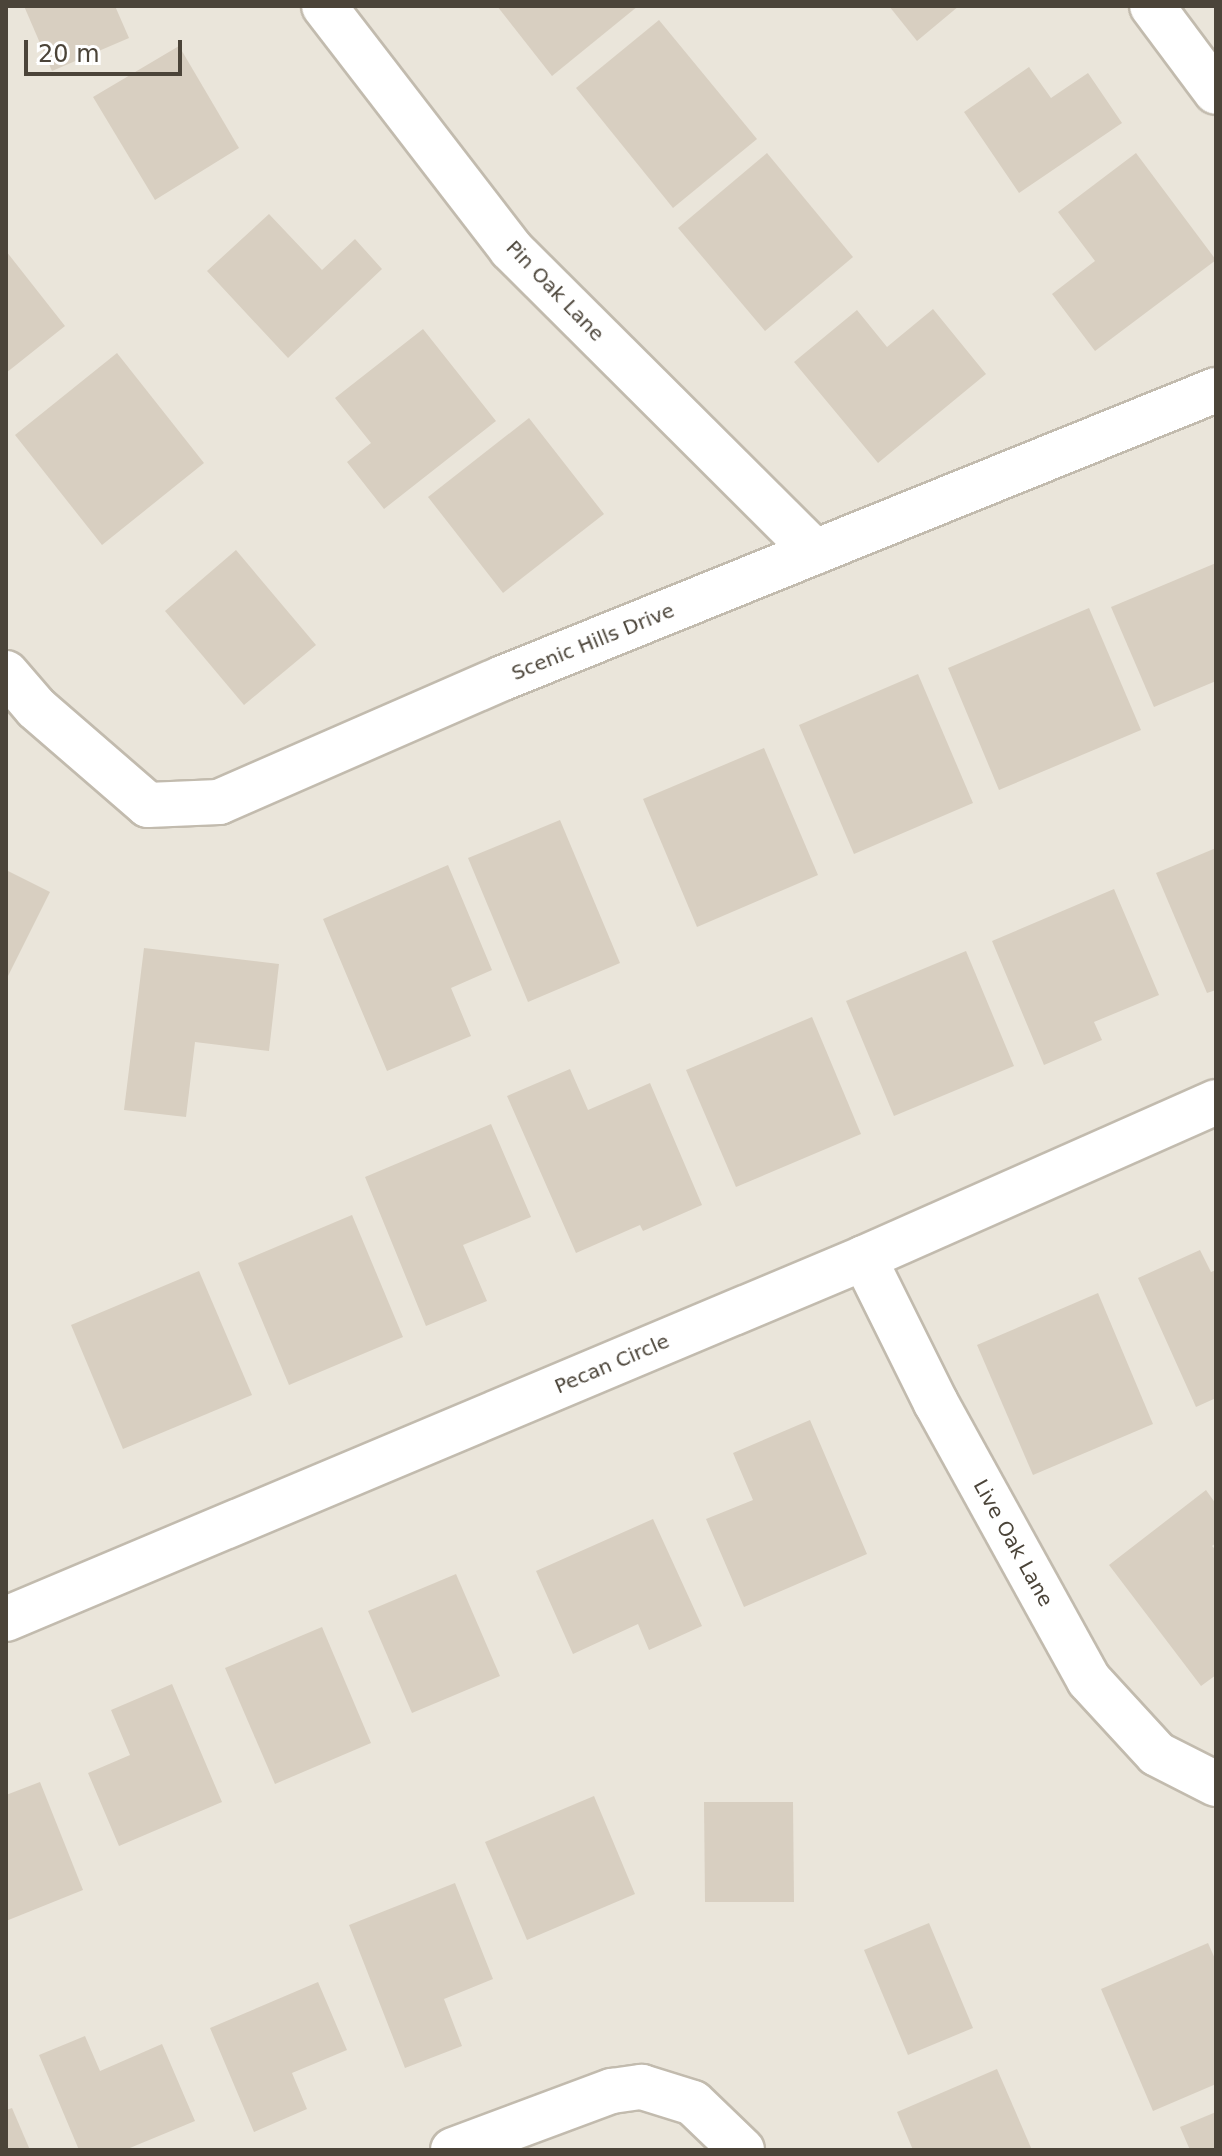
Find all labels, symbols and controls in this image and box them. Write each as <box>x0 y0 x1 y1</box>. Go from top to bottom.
scale bar <box>28 24 186 74</box>
text: 20 m <box>38 40 100 68</box>
street label: Pin Oak Lane <box>501 236 609 346</box>
street label: Scenic Hills Drive <box>508 598 678 686</box>
street label: Pecan Circle <box>551 1329 673 1399</box>
street label: Live Oak Lane <box>968 1475 1058 1611</box>

